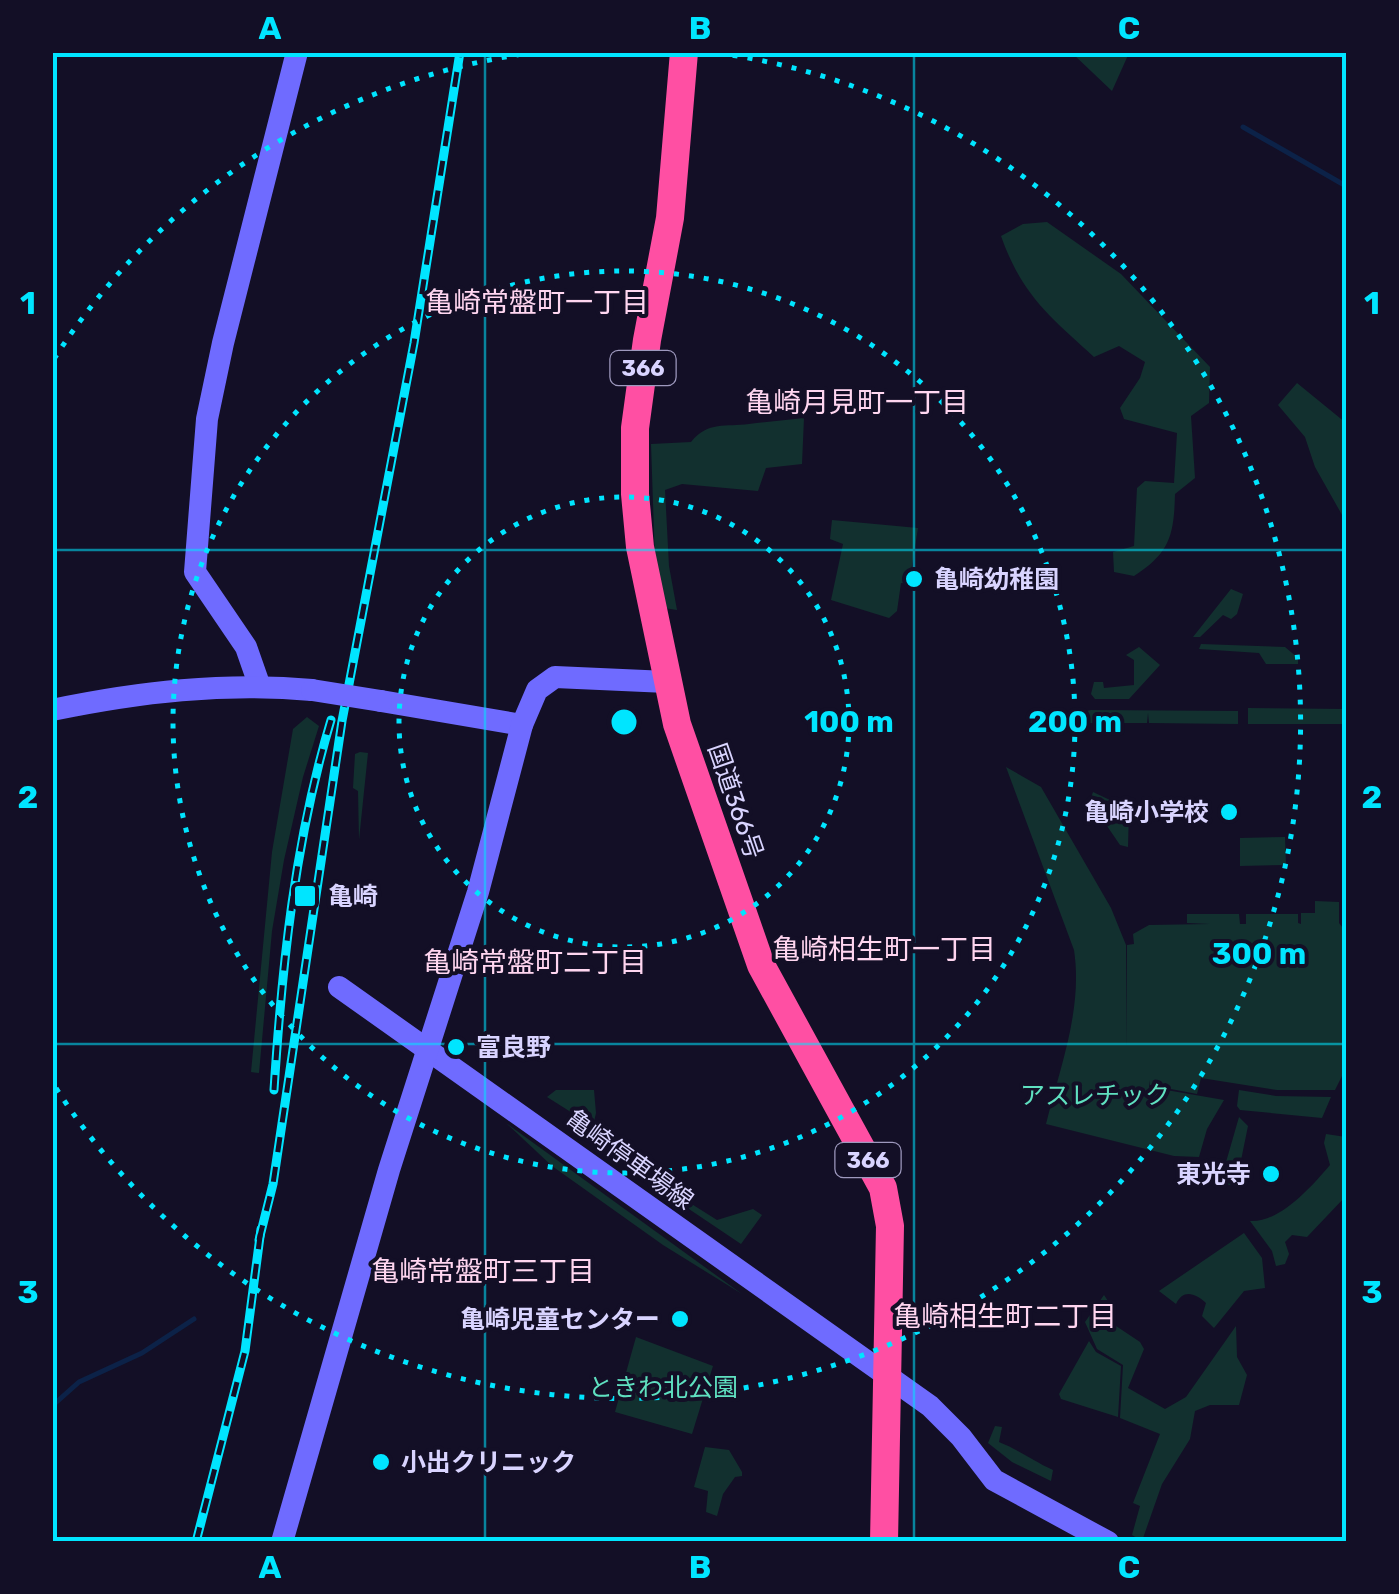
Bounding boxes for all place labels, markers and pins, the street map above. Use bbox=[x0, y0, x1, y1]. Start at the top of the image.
place label: 亀崎幼稚園 bbox=[934, 565, 1059, 594]
marker: 亀崎幼稚園 bbox=[903, 568, 925, 590]
centre of rings bbox=[606, 704, 642, 740]
place label: 亀崎小学校 bbox=[1084, 798, 1209, 827]
marker: 亀崎小学校 bbox=[1218, 801, 1240, 823]
place label: 亀崎 bbox=[328, 882, 378, 911]
marker: 亀崎 bbox=[292, 883, 318, 909]
place label: 富良野 bbox=[476, 1033, 551, 1062]
marker: 富良野 bbox=[445, 1036, 467, 1058]
place label: 東光寺 bbox=[1176, 1160, 1251, 1189]
marker: 東光寺 bbox=[1260, 1163, 1282, 1185]
place label: 亀崎児童センター bbox=[460, 1305, 660, 1334]
marker: 亀崎児童センター bbox=[669, 1308, 691, 1330]
place label: 小出クリニック bbox=[401, 1448, 576, 1477]
marker: 小出クリニック bbox=[370, 1451, 392, 1473]

